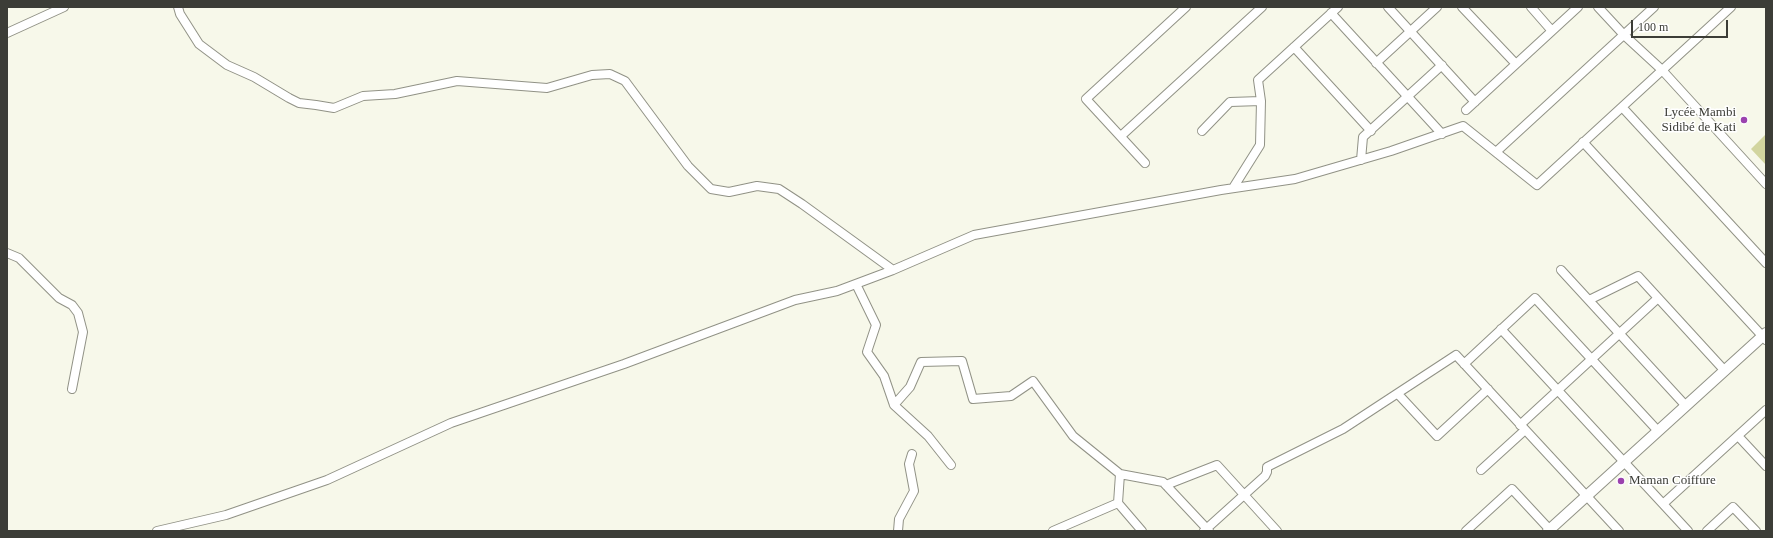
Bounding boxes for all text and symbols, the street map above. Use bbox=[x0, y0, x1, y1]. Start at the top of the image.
scale bar bbox=[1633, 12, 1730, 38]
text: 100 m bbox=[1638, 20, 1668, 34]
place label: Lycée Mambi Sidibé de Kati bbox=[1662, 105, 1736, 136]
marker: Lycée Mambi Sidibé de Kati bbox=[1739, 115, 1749, 125]
place label: Maman Coiffure bbox=[1629, 473, 1716, 489]
marker: Maman Coiffure bbox=[1616, 476, 1626, 486]

